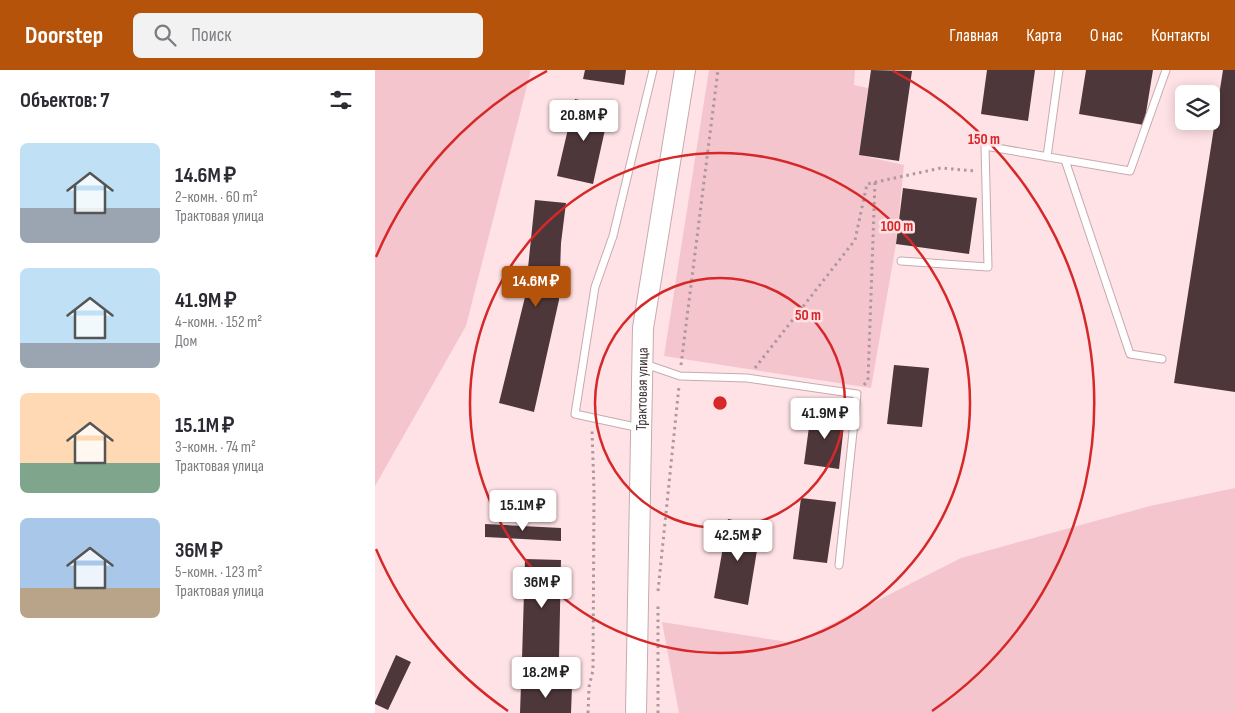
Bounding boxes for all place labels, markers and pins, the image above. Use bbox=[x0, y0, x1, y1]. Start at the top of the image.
pin: 20.8M ₽ bbox=[538, 100, 630, 142]
pin: 14.6M ₽ bbox=[490, 266, 582, 308]
centre of rings bbox=[711, 394, 729, 412]
pin: 41.9M ₽ bbox=[779, 398, 871, 440]
pin: 15.1M ₽ bbox=[477, 490, 569, 532]
pin: 42.5M ₽ bbox=[692, 520, 784, 562]
pin: 36M ₽ bbox=[507, 566, 577, 609]
pin: 18.2M ₽ bbox=[500, 656, 592, 699]

